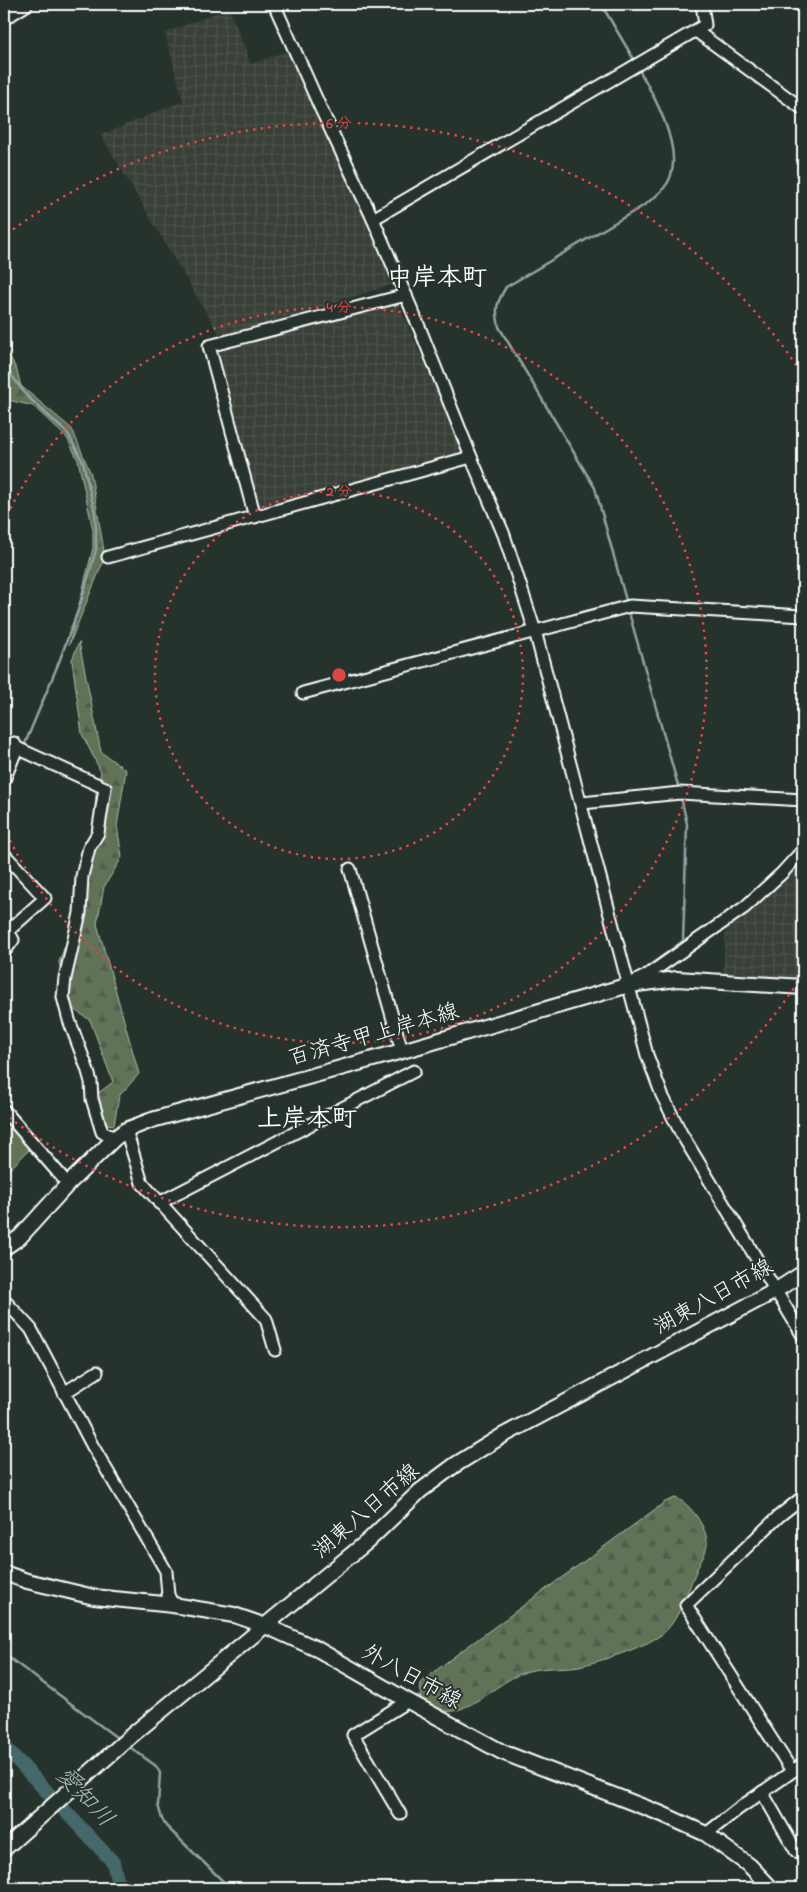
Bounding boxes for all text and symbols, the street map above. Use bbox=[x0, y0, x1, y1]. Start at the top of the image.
text: 6 分 bbox=[325, 113, 352, 135]
district label: 中岸本町 bbox=[387, 261, 487, 297]
text: 4 分 bbox=[326, 297, 351, 319]
text: 2 分 bbox=[325, 481, 352, 503]
centre of rings bbox=[330, 666, 348, 684]
street label: 百済寺甲上岸本線 bbox=[285, 996, 463, 1076]
district label: 上岸本町 bbox=[257, 1102, 357, 1138]
street label: 湖東八日市線 bbox=[649, 1252, 779, 1344]
street label: 湖東八日市線 bbox=[307, 1457, 427, 1567]
street label: 外八日市線 bbox=[355, 1637, 467, 1719]
water label: 愛知川 bbox=[47, 1760, 121, 1836]

